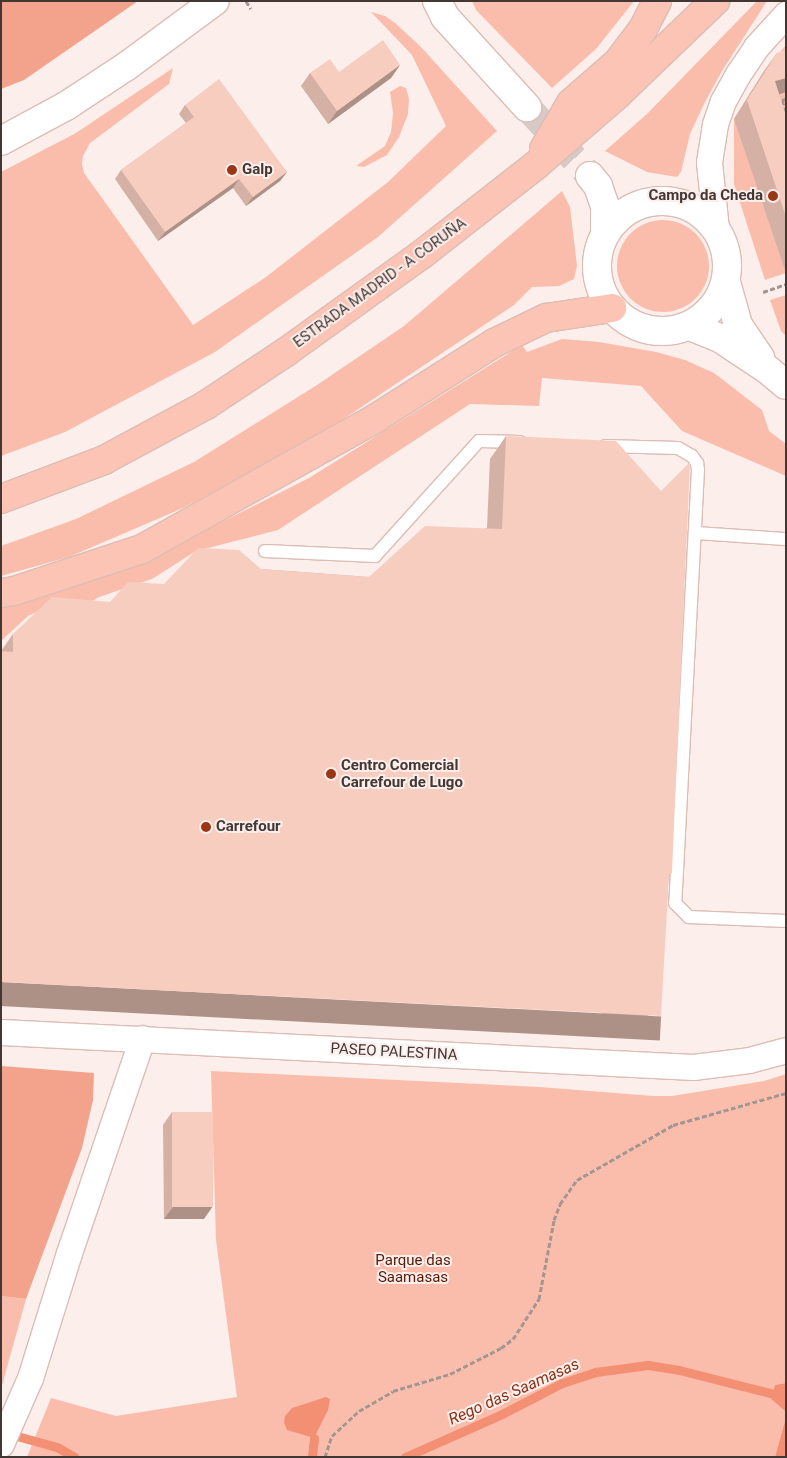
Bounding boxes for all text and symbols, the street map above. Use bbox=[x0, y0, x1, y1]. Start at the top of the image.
place label: Galp bbox=[242, 161, 273, 179]
marker: Galp bbox=[226, 164, 238, 176]
place label: Campo da Cheda bbox=[649, 187, 763, 205]
marker: Campo da Cheda bbox=[767, 190, 779, 202]
street label: ESTRADA MADRID - A CORUÑA bbox=[290, 214, 470, 352]
place label: Centro Comercial Carrefour de Lugo bbox=[341, 756, 463, 791]
marker: Centro Comercial Carrefour de Lugo bbox=[325, 768, 337, 780]
place label: Carrefour bbox=[216, 818, 281, 836]
marker: Carrefour bbox=[200, 821, 212, 833]
street label: PASEO PALESTINA bbox=[330, 1040, 458, 1064]
park label: Parque das Saamasas bbox=[375, 1251, 451, 1286]
water label: Rego das Saamasas bbox=[446, 1355, 582, 1429]

